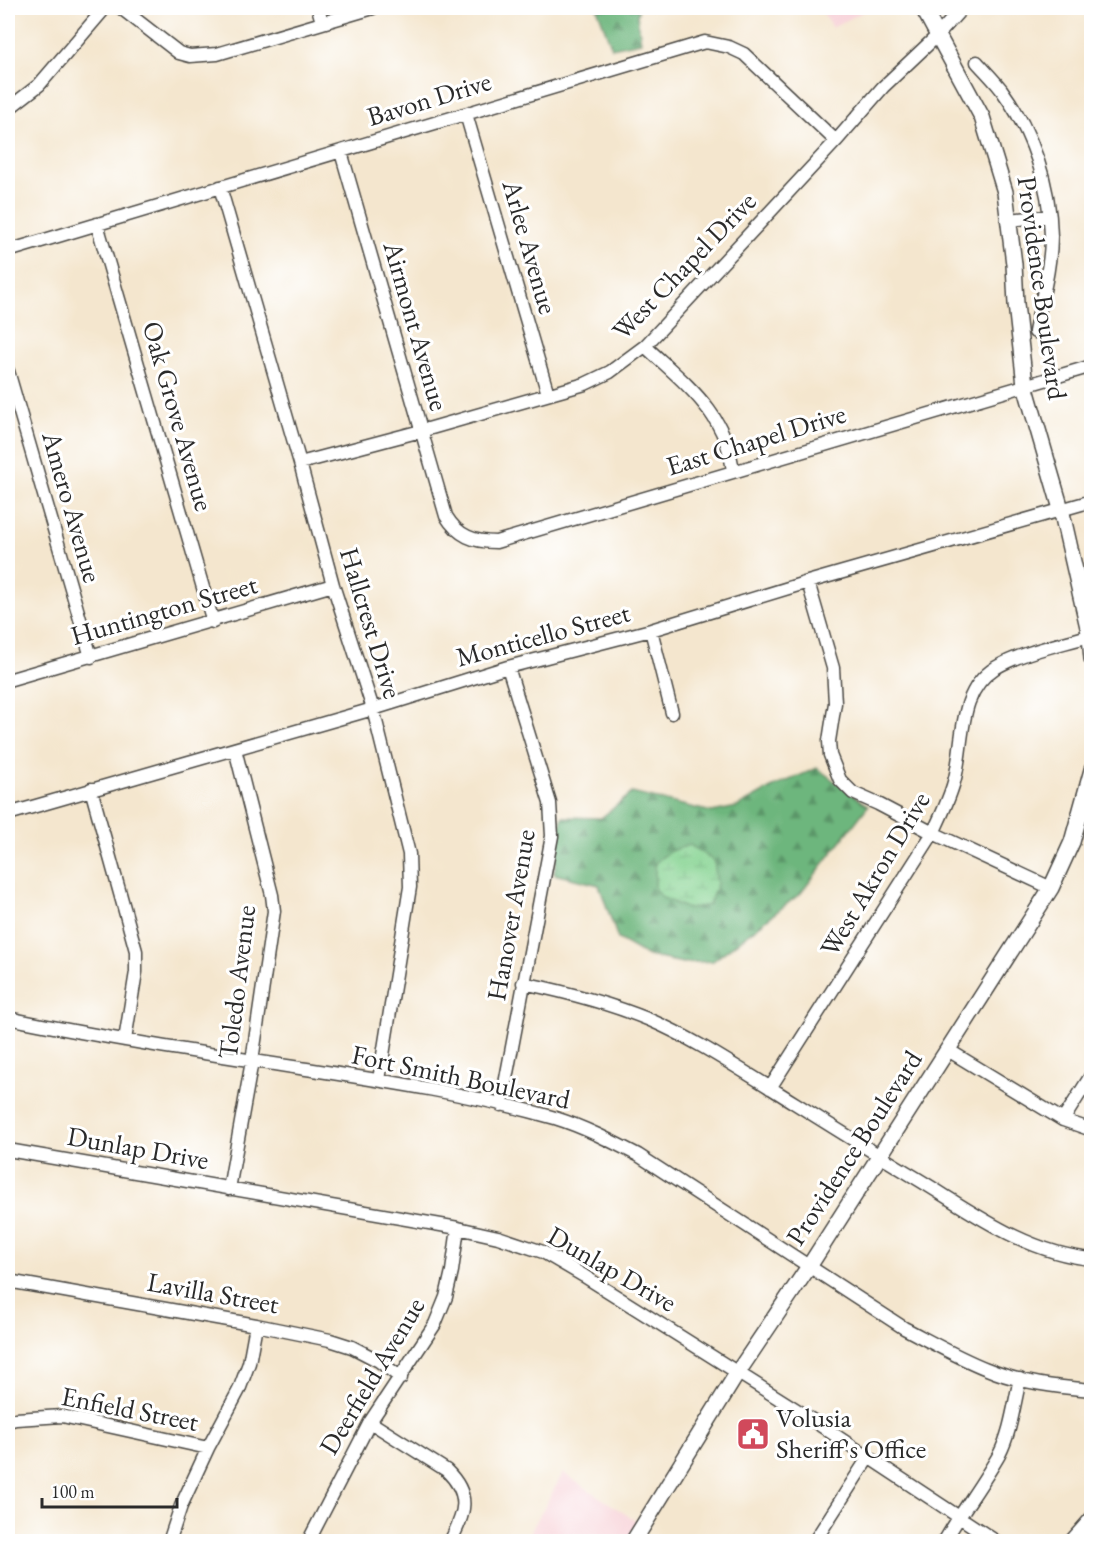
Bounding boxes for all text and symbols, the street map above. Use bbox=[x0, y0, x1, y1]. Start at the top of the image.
street label: Bavon Drive bbox=[363, 63, 495, 134]
street label: Providence Boulevard bbox=[1009, 174, 1076, 402]
street label: Arlee Avenue bbox=[494, 175, 566, 318]
street label: West Chapel Drive bbox=[604, 184, 763, 347]
street label: Airmont Avenue bbox=[375, 236, 457, 414]
street label: Oak Grove Avenue bbox=[135, 317, 222, 515]
street label: East Chapel Drive bbox=[662, 396, 850, 483]
street label: Amero Avenue bbox=[34, 426, 111, 586]
street label: Hallcrest Drive bbox=[332, 543, 411, 703]
street label: Huntington Street bbox=[67, 566, 262, 653]
street label: Monticello Street bbox=[452, 594, 634, 675]
street label: West Akron Drive bbox=[812, 785, 938, 963]
street label: Hanover Avenue bbox=[478, 826, 543, 1003]
street label: Toledo Avenue bbox=[210, 903, 263, 1061]
street label: Fort Smith Boulevard bbox=[349, 1036, 574, 1117]
street label: Providence Boulevard bbox=[778, 1043, 930, 1252]
street label: Dunlap Drive bbox=[65, 1118, 212, 1177]
street label: Dunlap Drive bbox=[541, 1218, 683, 1320]
street label: Lavilla Street bbox=[145, 1264, 282, 1321]
street label: Deerfield Avenue bbox=[311, 1291, 432, 1461]
street label: Enfield Street bbox=[59, 1378, 202, 1439]
place label: Volusia Sheriff's Office bbox=[776, 1400, 926, 1466]
public building icon: Volusia Sheriff's Office bbox=[735, 1416, 771, 1452]
scale bar bbox=[42, 1471, 177, 1509]
text: 100 m bbox=[51, 1480, 95, 1503]

